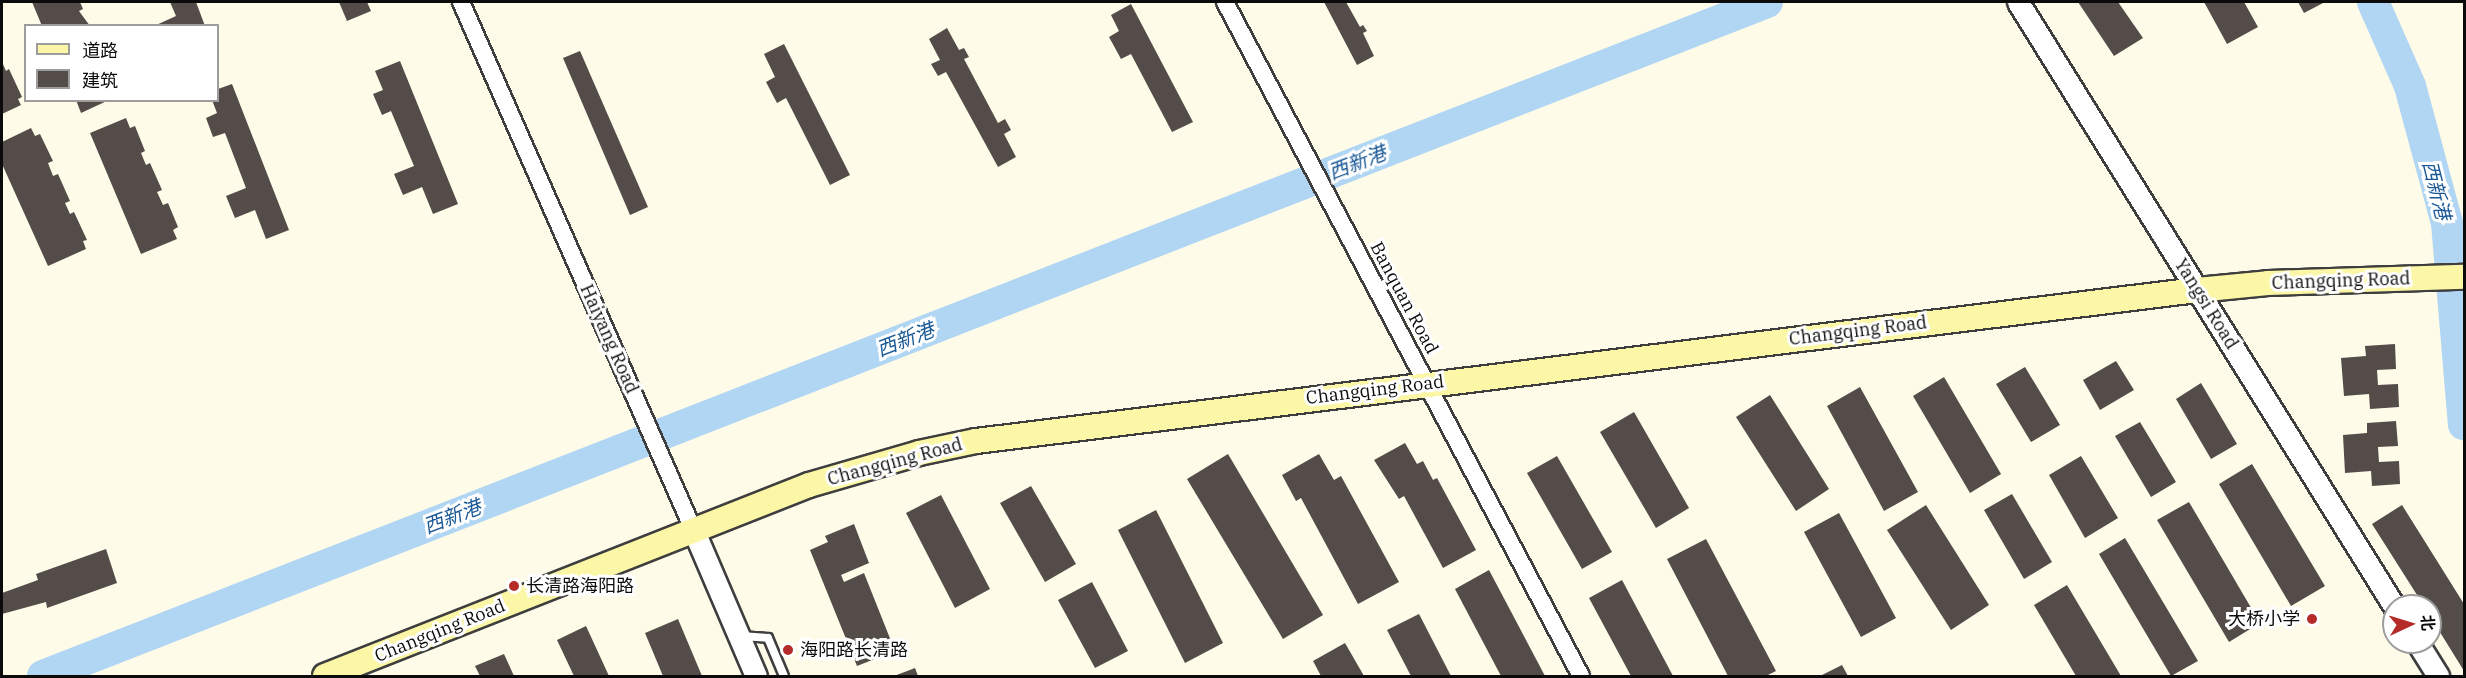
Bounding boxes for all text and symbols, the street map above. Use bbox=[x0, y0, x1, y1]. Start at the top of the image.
legend bbox=[24, 24, 219, 102]
text: 道路 bbox=[82, 39, 118, 62]
text: 建筑 bbox=[82, 69, 118, 92]
water label: 西新港 bbox=[1325, 140, 1389, 184]
water label: 西新港 bbox=[2418, 158, 2456, 222]
street label: Banquan Road bbox=[1365, 238, 1443, 358]
street label: Yangsi Road bbox=[2170, 255, 2242, 353]
street label: Changqing Road bbox=[2271, 268, 2411, 294]
street label: Haiyang Road bbox=[575, 281, 643, 397]
street label: Changqing Road bbox=[1788, 312, 1928, 350]
water label: 西新港 bbox=[873, 317, 937, 361]
street label: Changqing Road bbox=[1305, 371, 1445, 409]
street label: Changqing Road bbox=[825, 434, 965, 490]
water label: 西新港 bbox=[420, 494, 484, 538]
place label: 长清路海阳路 bbox=[526, 575, 634, 597]
marker: 长清路海阳路 bbox=[507, 579, 521, 593]
north arrow bbox=[2382, 594, 2442, 654]
street label: Changqing Road bbox=[372, 595, 508, 667]
place label: 大桥小学 bbox=[2228, 608, 2300, 630]
marker: 大桥小学 bbox=[2305, 612, 2319, 626]
text: 北 bbox=[2417, 614, 2438, 632]
place label: 海阳路长清路 bbox=[800, 639, 908, 661]
marker: 海阳路长清路 bbox=[781, 643, 795, 657]

